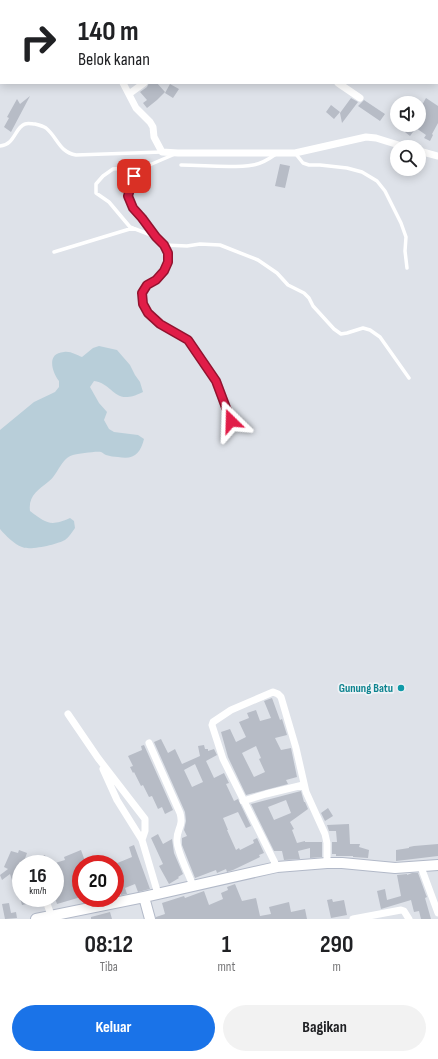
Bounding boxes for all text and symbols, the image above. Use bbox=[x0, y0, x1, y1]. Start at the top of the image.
text: 140 m bbox=[78, 15, 139, 48]
icon: right bbox=[12, 16, 64, 68]
text: Belok kanan bbox=[78, 49, 150, 70]
map controls bbox=[390, 96, 426, 176]
button: sound bbox=[390, 96, 426, 132]
button: search bbox=[390, 140, 426, 176]
pin bbox=[117, 159, 151, 193]
icon: arrive bbox=[123, 165, 145, 187]
position arrow bbox=[210, 400, 252, 442]
place label: Gunung Batu bbox=[339, 681, 393, 696]
marker: Gunung Batu bbox=[396, 683, 406, 693]
speed limit sign: 20 bbox=[72, 855, 124, 907]
text: 16 bbox=[29, 864, 47, 888]
text: km/h bbox=[29, 885, 47, 897]
text: 08:12 bbox=[85, 930, 133, 959]
text: 1 bbox=[222, 930, 231, 959]
text: 290 bbox=[320, 930, 353, 959]
text: Tiba bbox=[100, 959, 118, 975]
text: mnt bbox=[218, 959, 235, 975]
text: m bbox=[333, 959, 341, 975]
button: Keluar bbox=[12, 1005, 215, 1051]
button: Bagikan bbox=[223, 1005, 426, 1051]

